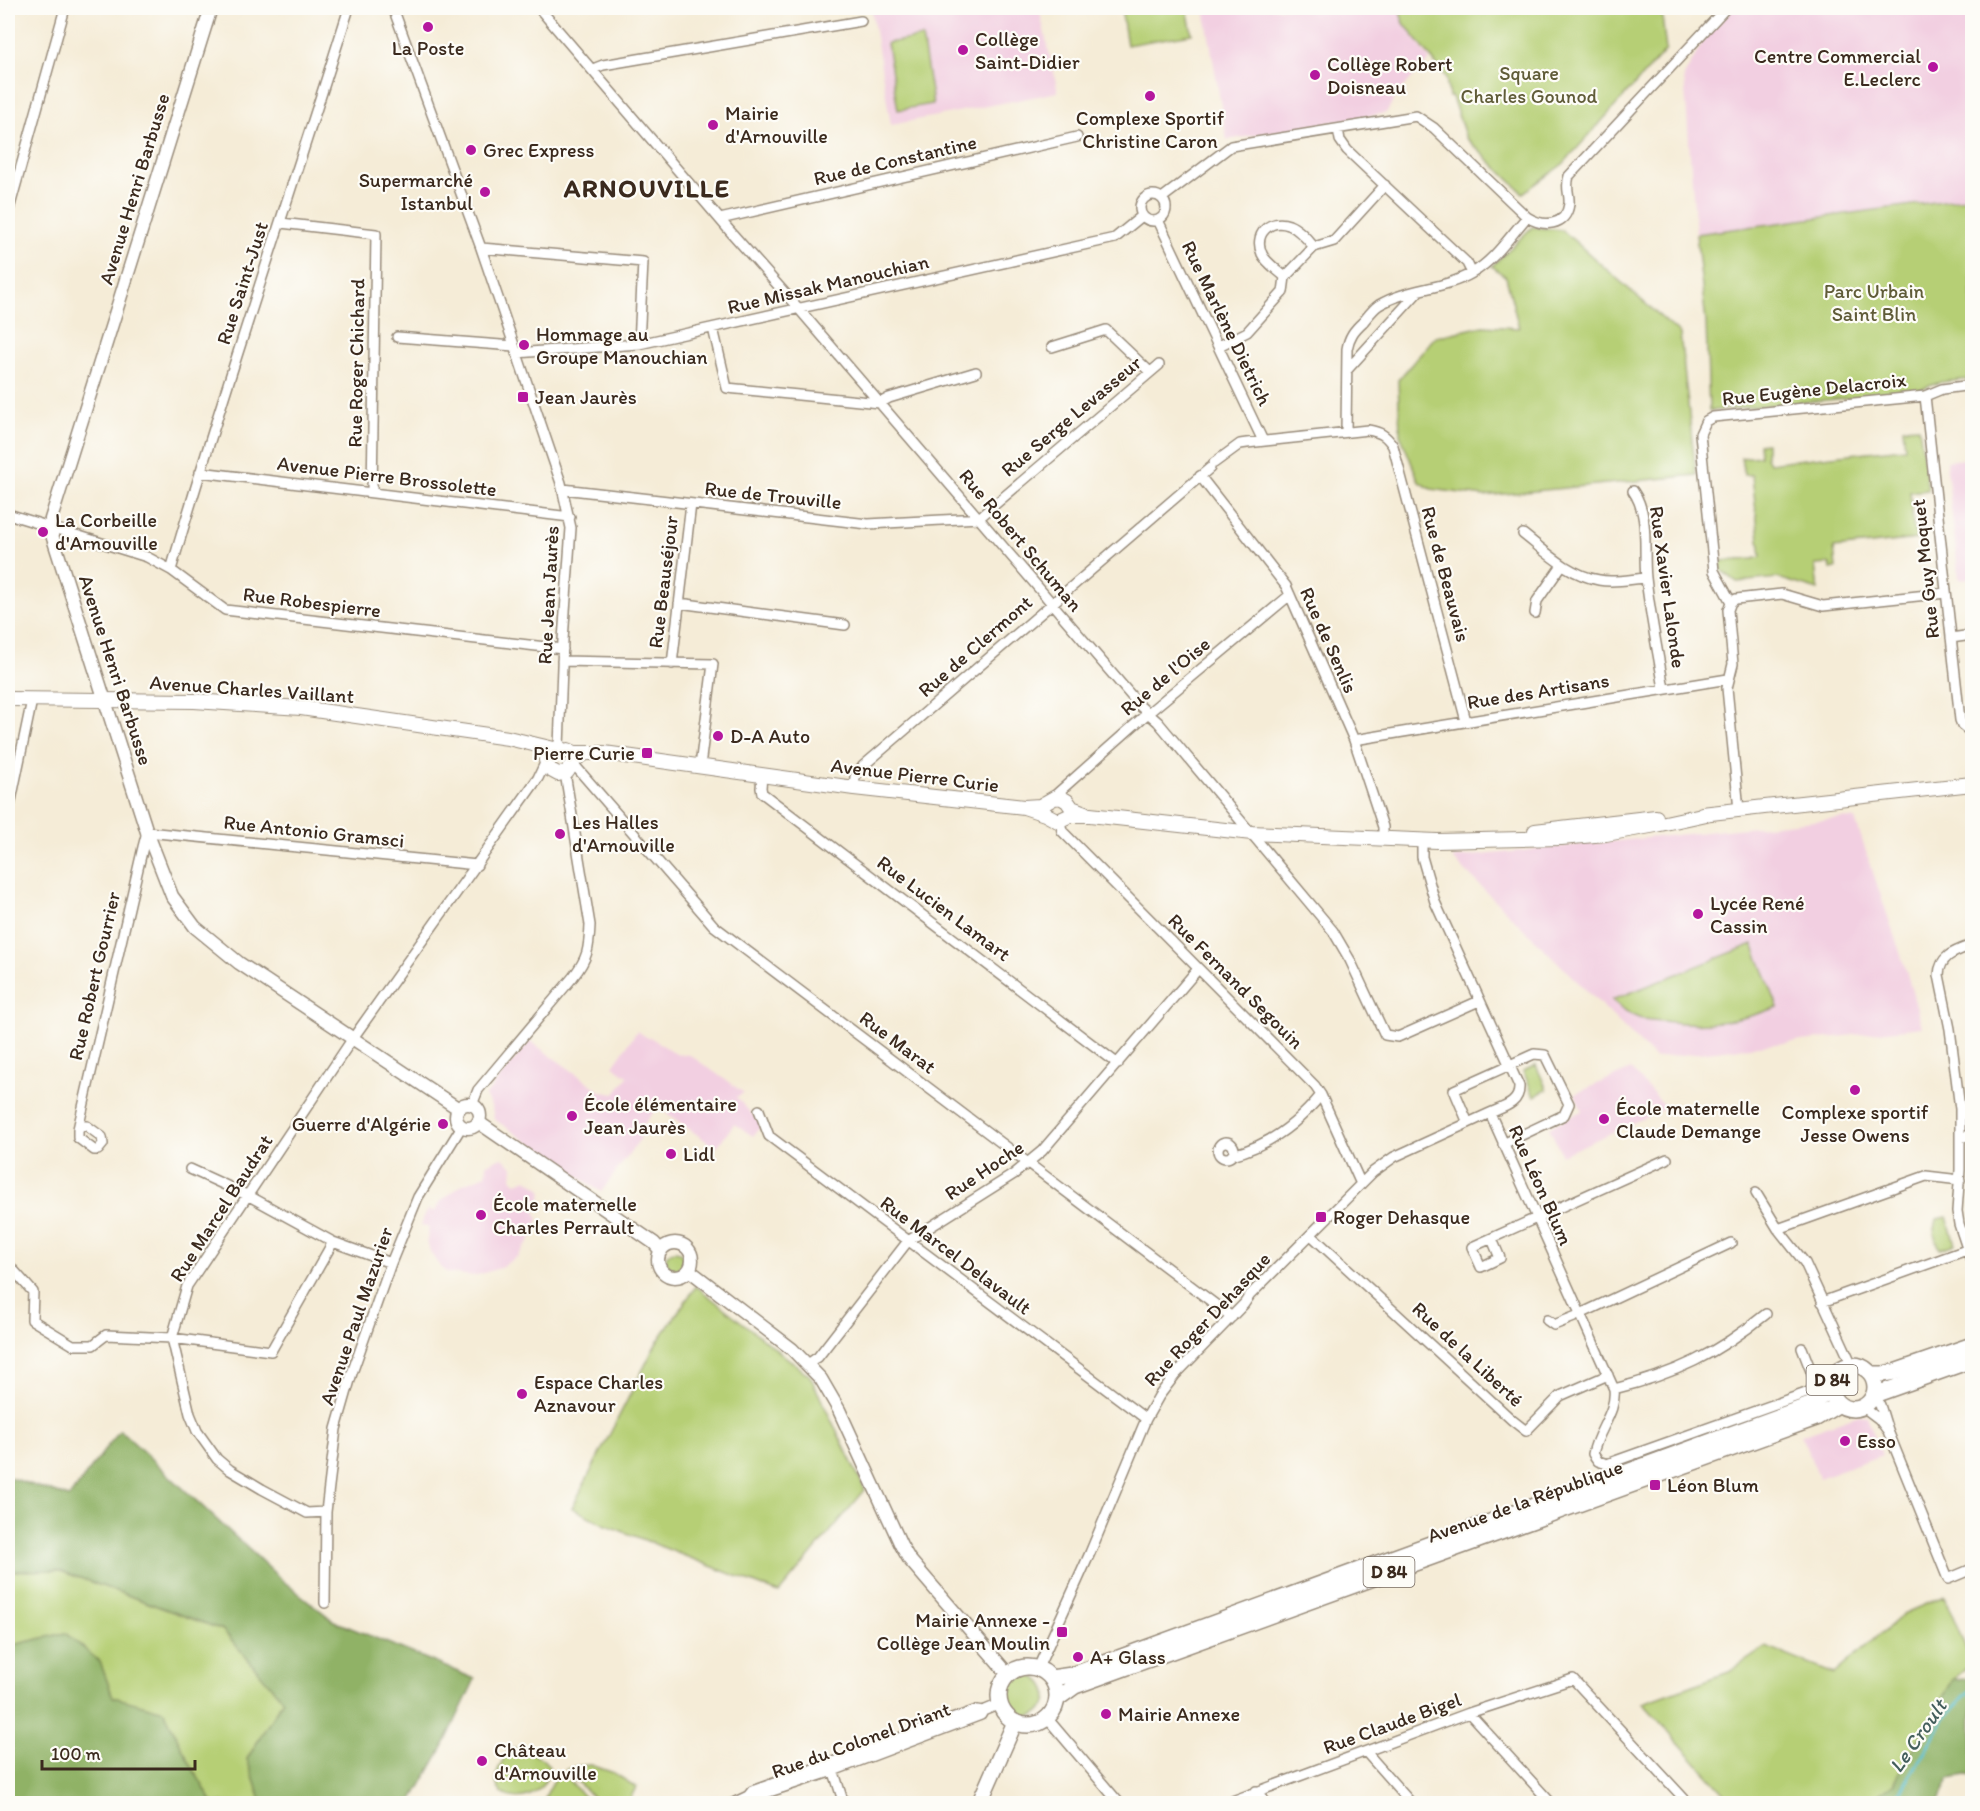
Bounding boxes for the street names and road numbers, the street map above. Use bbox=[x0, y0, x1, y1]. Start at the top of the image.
street label: Avenue Henri Barbusse bbox=[93, 90, 175, 288]
street label: Rue de Constantine bbox=[811, 130, 979, 190]
street label: Rue Saint-Just bbox=[211, 218, 273, 348]
street label: Rue Marlène Dietrich bbox=[1177, 237, 1277, 410]
street label: Rue Missak Manouchian bbox=[725, 249, 931, 319]
street label: Rue Roger Chichard bbox=[343, 278, 369, 448]
street label: Rue Serge Levasseur bbox=[996, 350, 1146, 482]
street label: Rue Eugène Delacroix bbox=[1721, 367, 1907, 411]
street label: Avenue Pierre Brossolette bbox=[276, 451, 498, 501]
street label: Rue Robert Schuman bbox=[954, 464, 1088, 616]
street label: Rue de Trouville bbox=[703, 476, 843, 514]
street label: Rue Guy Moquet bbox=[1906, 498, 1944, 640]
street label: Rue de Beauvais bbox=[1416, 504, 1476, 644]
street label: Rue Xavier Lalonde bbox=[1645, 504, 1691, 670]
street label: Rue Beauséjour bbox=[643, 514, 683, 650]
street label: Rue Jean Jaurès bbox=[532, 525, 564, 665]
street label: Avenue Henri Barbusse bbox=[74, 572, 158, 768]
street label: Rue Robespierre bbox=[242, 582, 382, 622]
street label: Rue de Senlis bbox=[1295, 583, 1363, 697]
street label: Rue de Clermont bbox=[913, 590, 1037, 702]
street label: Rue de l'Oise bbox=[1115, 632, 1215, 720]
street label: Rue des Artisans bbox=[1465, 668, 1611, 714]
street label: Avenue Charles Vaillant bbox=[149, 670, 355, 708]
street label: Avenue Pierre Curie bbox=[830, 753, 1000, 797]
street label: Rue Antonio Gramsci bbox=[222, 810, 406, 852]
street label: Rue Lucien Lamart bbox=[873, 850, 1016, 966]
street label: Rue Robert Gourrier bbox=[63, 889, 125, 1063]
street label: Rue Fernand Segouin bbox=[1163, 908, 1309, 1054]
street label: Rue Marat bbox=[855, 1005, 941, 1079]
street label: Rue Léon Blum bbox=[1504, 1121, 1578, 1249]
street label: Rue Marcel Baudrat bbox=[164, 1130, 278, 1286]
street label: Rue Hoche bbox=[940, 1135, 1028, 1205]
street label: Rue Marcel Delavault bbox=[876, 1190, 1036, 1320]
street label: Avenue Paul Mazurier bbox=[314, 1224, 398, 1408]
street label: Rue Roger Dehasque bbox=[1139, 1247, 1275, 1391]
street label: Rue de la Liberté bbox=[1407, 1296, 1529, 1412]
road number: D 84 bbox=[1806, 1365, 1858, 1395]
street label: Avenue de la République bbox=[1424, 1454, 1626, 1548]
road number: D 84 bbox=[1364, 1557, 1414, 1587]
street label: Rue Claude Bigel bbox=[1320, 1687, 1465, 1759]
street label: Rue du Colonel Driant bbox=[768, 1696, 954, 1784]

